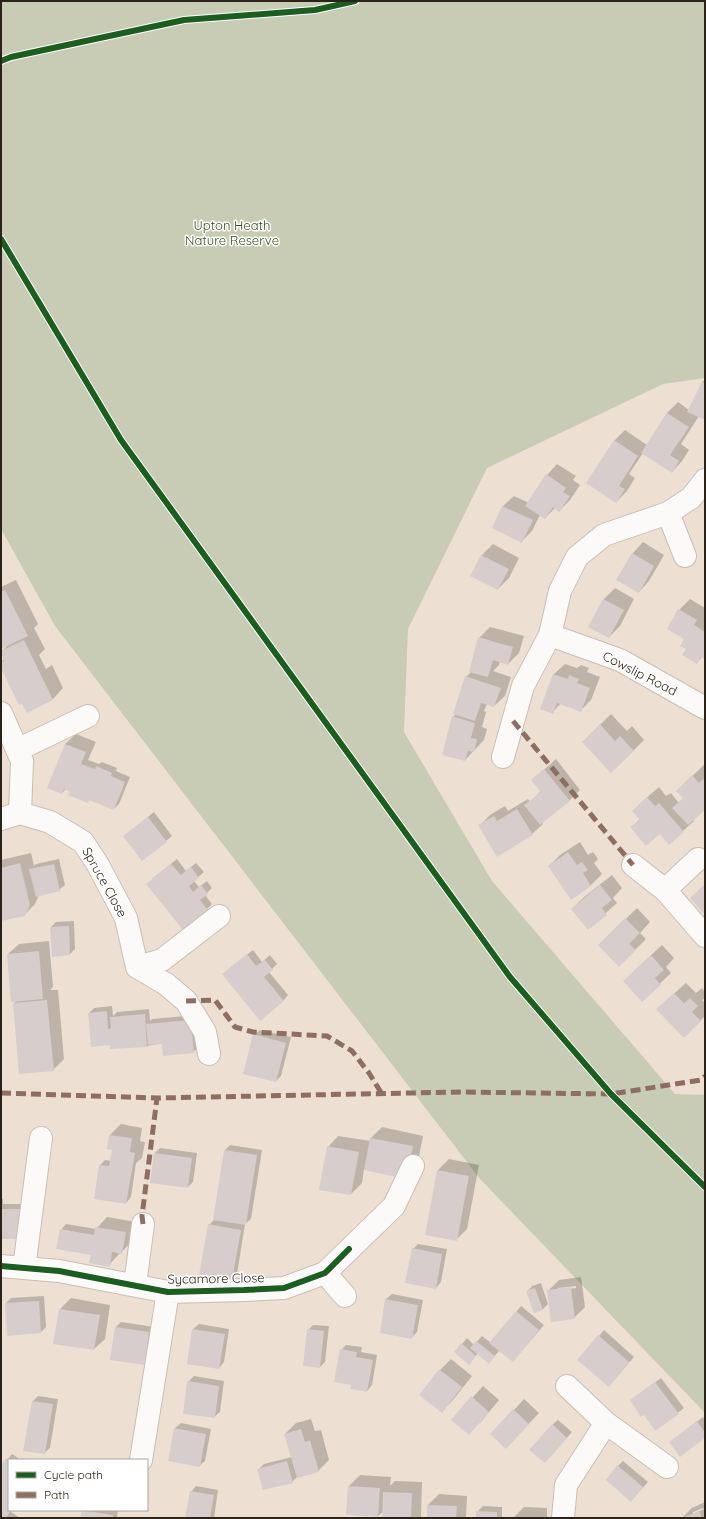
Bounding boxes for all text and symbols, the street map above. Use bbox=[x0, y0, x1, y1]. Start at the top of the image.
park label: Upton Heath Nature Reserve bbox=[185, 217, 279, 248]
street label: Cowslip Road bbox=[600, 647, 680, 699]
street label: Spruce Close bbox=[79, 844, 131, 920]
street label: Sycamore Close bbox=[167, 1269, 265, 1287]
legend bbox=[8, 1459, 148, 1511]
text: Cycle path bbox=[44, 1467, 103, 1482]
text: Path bbox=[44, 1487, 69, 1502]

